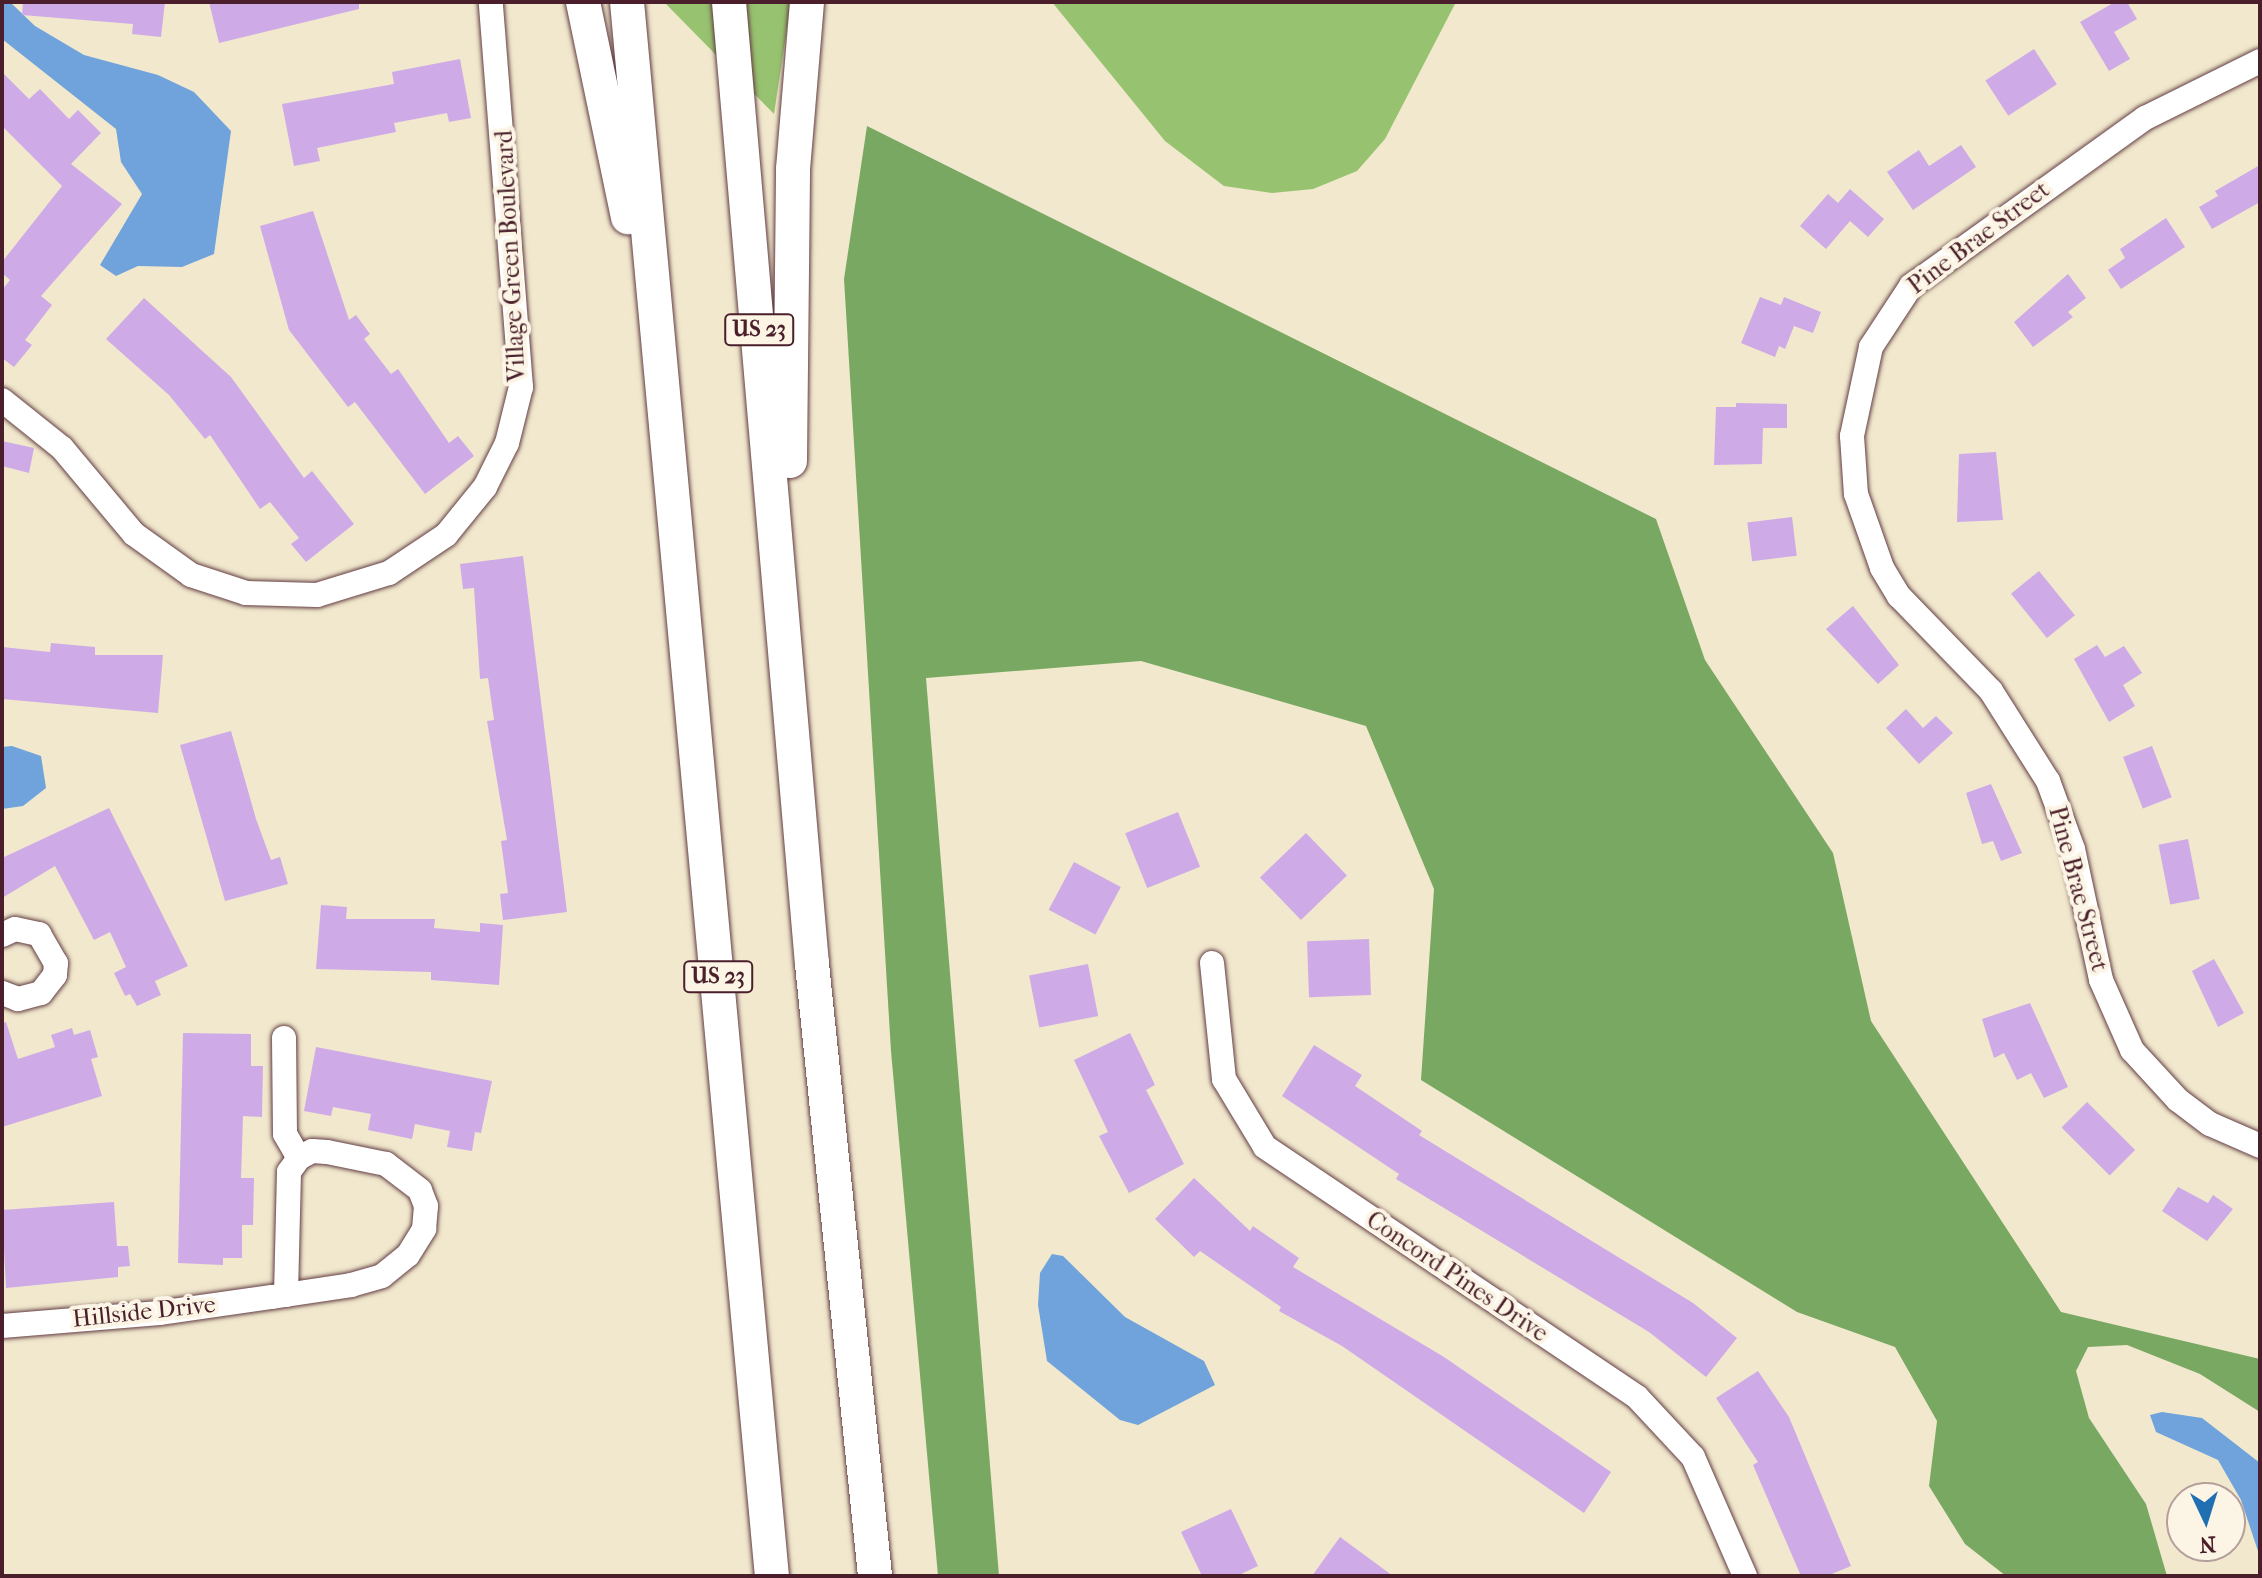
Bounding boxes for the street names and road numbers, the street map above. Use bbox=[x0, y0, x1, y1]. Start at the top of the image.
street label: Village Green Boulevard bbox=[490, 129, 532, 383]
street label: Pine Brae Street bbox=[1903, 175, 2055, 301]
road number: US 23 bbox=[723, 312, 795, 348]
street label: Pine Brae Street bbox=[2042, 803, 2114, 975]
road number: US 23 bbox=[682, 959, 754, 995]
street label: Concord Pines Drive bbox=[1361, 1206, 1553, 1348]
street label: Hillside Drive bbox=[71, 1290, 217, 1334]

